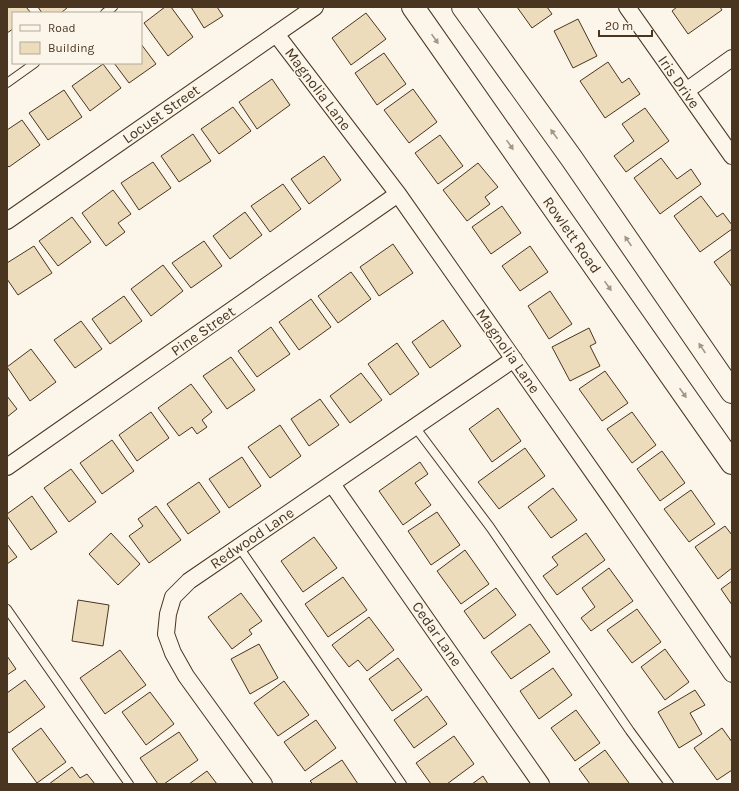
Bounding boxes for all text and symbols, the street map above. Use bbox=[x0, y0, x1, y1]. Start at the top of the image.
legend bbox=[12, 12, 142, 64]
scale bar bbox=[599, 12, 652, 38]
text: 20 m bbox=[605, 19, 633, 33]
text: Road bbox=[48, 21, 76, 35]
one-way arrow bbox=[431, 34, 439, 44]
text: Building bbox=[48, 41, 95, 55]
street label: Magnolia Lane bbox=[281, 44, 355, 134]
street label: Iris Drive bbox=[654, 52, 704, 112]
street label: Locust Street bbox=[119, 81, 203, 147]
one-way arrow bbox=[550, 129, 558, 139]
one-way arrow bbox=[506, 140, 514, 151]
street label: Rowlett Road bbox=[539, 193, 605, 277]
one-way arrow bbox=[624, 236, 632, 246]
one-way arrow bbox=[604, 281, 612, 292]
street label: Pine Street bbox=[167, 302, 239, 360]
street label: Magnolia Lane bbox=[472, 305, 544, 397]
one-way arrow bbox=[698, 343, 706, 353]
one-way arrow bbox=[679, 388, 687, 398]
street label: Redwood Lane bbox=[207, 503, 297, 573]
street label: Cedar Lane bbox=[408, 598, 466, 670]

